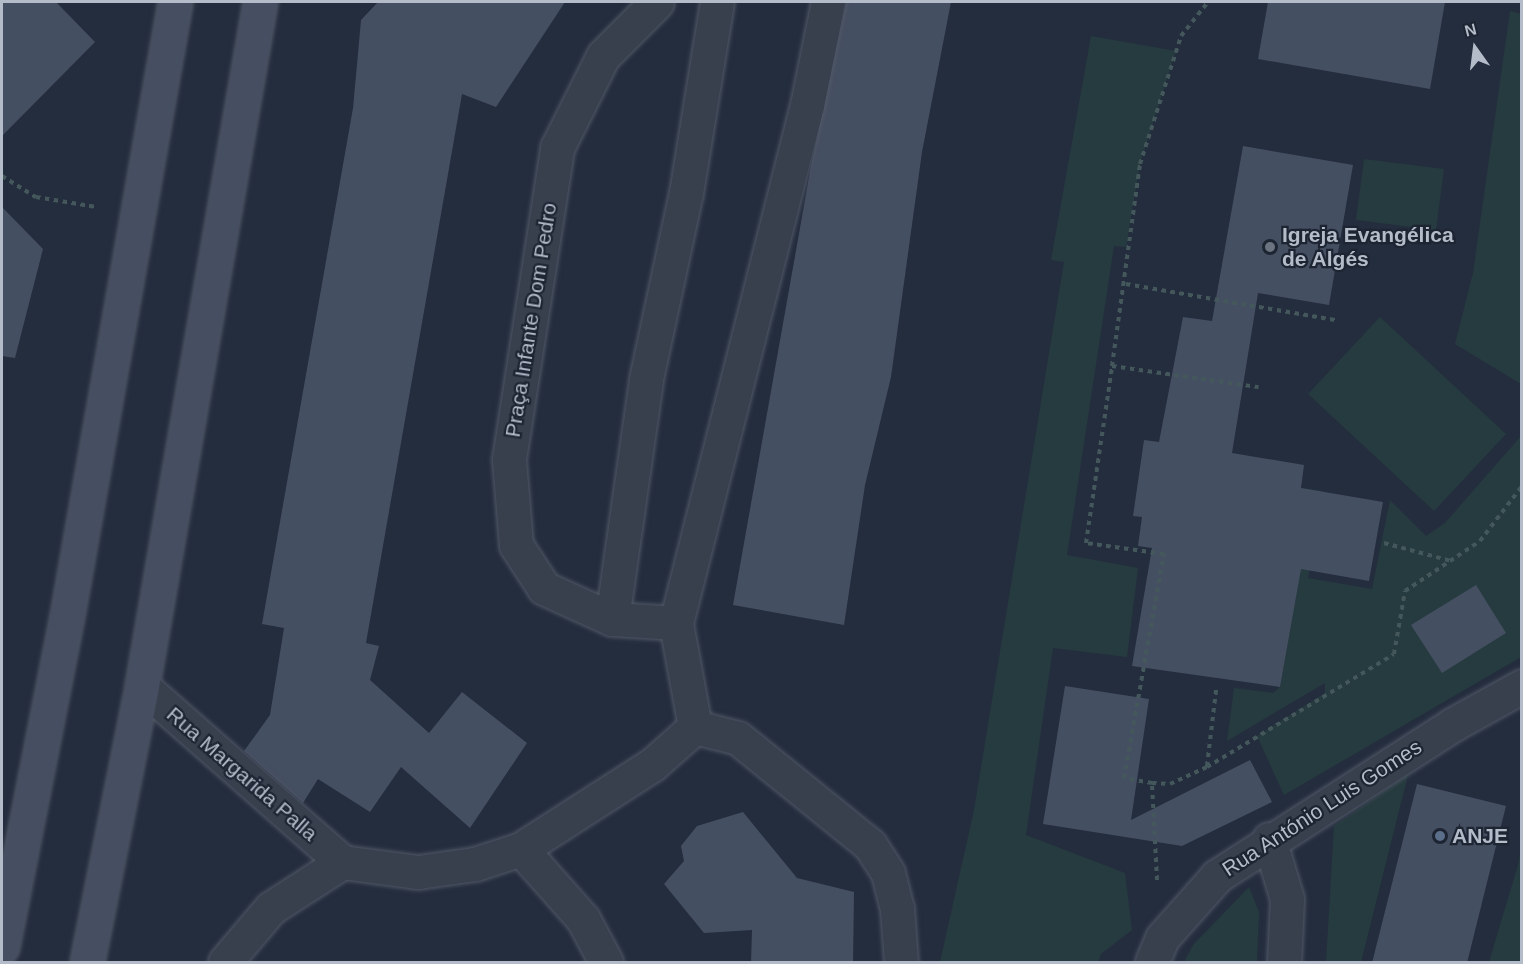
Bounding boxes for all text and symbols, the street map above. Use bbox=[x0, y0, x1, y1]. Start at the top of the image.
north arrow bbox=[1445, 18, 1505, 78]
text: N bbox=[1463, 20, 1478, 40]
street label: Praça Infante Dom Pedro bbox=[500, 201, 562, 439]
place label: Igreja Evangélica de Algés bbox=[1282, 222, 1454, 272]
marker: Igreja Evangélica de Algés bbox=[1263, 240, 1277, 254]
street label: Rua Margarida Palla bbox=[161, 702, 323, 846]
street label: Rua António Luis Gomes bbox=[1217, 734, 1427, 882]
place label: ANJE bbox=[1452, 823, 1508, 849]
marker: ANJE bbox=[1433, 829, 1447, 843]

